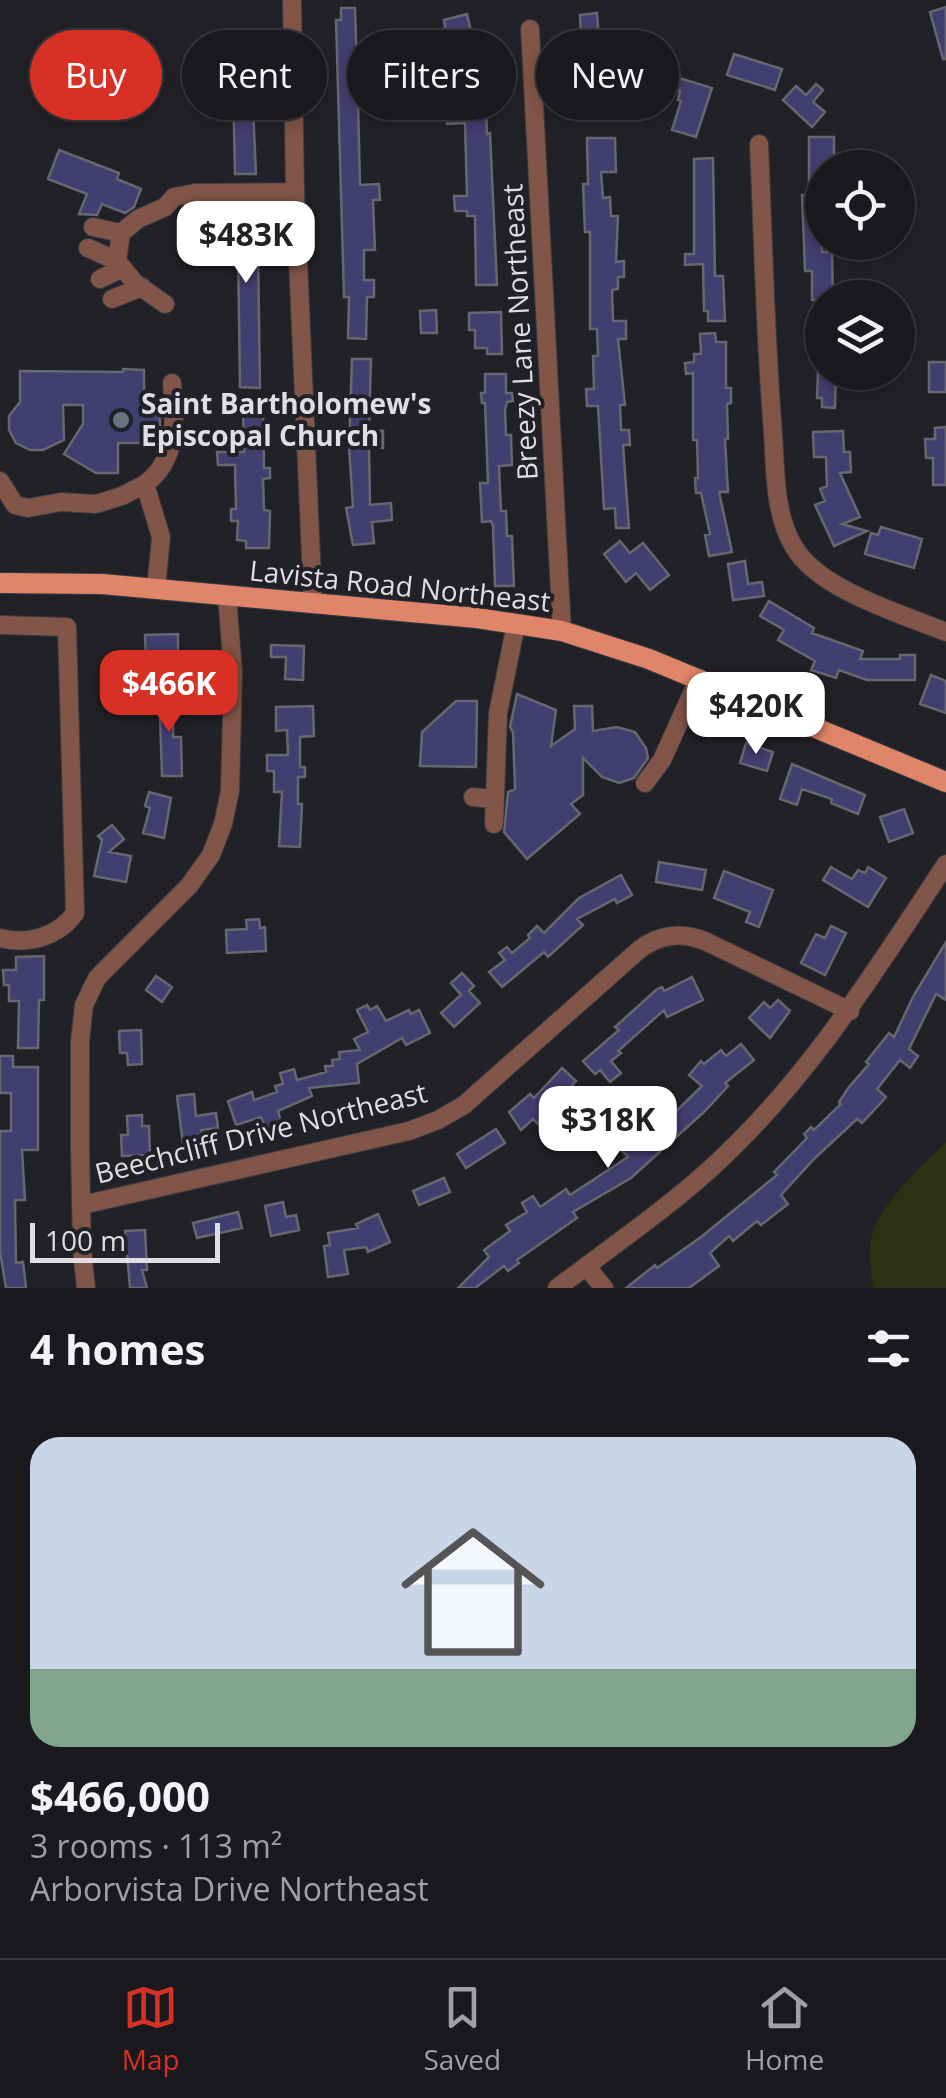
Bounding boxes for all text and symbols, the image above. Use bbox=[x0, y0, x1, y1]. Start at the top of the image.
chip: Buy bbox=[30, 30, 162, 120]
chip: Rent bbox=[182, 30, 327, 120]
chip: Filters bbox=[347, 30, 516, 120]
chip: New bbox=[536, 30, 679, 120]
map controls bbox=[805, 150, 915, 390]
button: locate bbox=[805, 150, 915, 260]
street label: Breezy Lane Northeast bbox=[492, 183, 546, 481]
pin: $483K bbox=[176, 201, 316, 286]
text: $483K bbox=[199, 212, 293, 255]
button: layers bbox=[805, 280, 915, 390]
place label: Saint Bartholomew's Episcopal Church bbox=[141, 384, 431, 454]
marker: Saint Bartholomew's Episcopal Church bbox=[110, 409, 132, 431]
street label: Lavista Road Northeast bbox=[248, 550, 553, 620]
pin: $466K bbox=[99, 650, 239, 735]
text: $466K bbox=[122, 661, 216, 704]
pin: $420K bbox=[686, 672, 826, 757]
text: $420K bbox=[709, 683, 803, 726]
street label: Beechcliff Drive Northeast bbox=[91, 1072, 431, 1192]
pin: $318K bbox=[538, 1086, 678, 1171]
text: $318K bbox=[561, 1097, 655, 1140]
scale bar bbox=[30, 1218, 220, 1262]
text: 100 m bbox=[45, 1221, 126, 1259]
text: 4 homes bbox=[30, 1320, 205, 1377]
icon: filters bbox=[861, 1321, 916, 1376]
icon: home bbox=[383, 1502, 563, 1682]
text: $466,000 bbox=[30, 1767, 210, 1824]
text: 3 rooms · 113 m² bbox=[30, 1824, 282, 1867]
text: Arborvista Drive Northeast bbox=[30, 1867, 429, 1910]
tab: Map bbox=[122, 1980, 180, 2078]
tab: Saved bbox=[423, 1980, 501, 2078]
tab: Home bbox=[745, 1980, 824, 2078]

